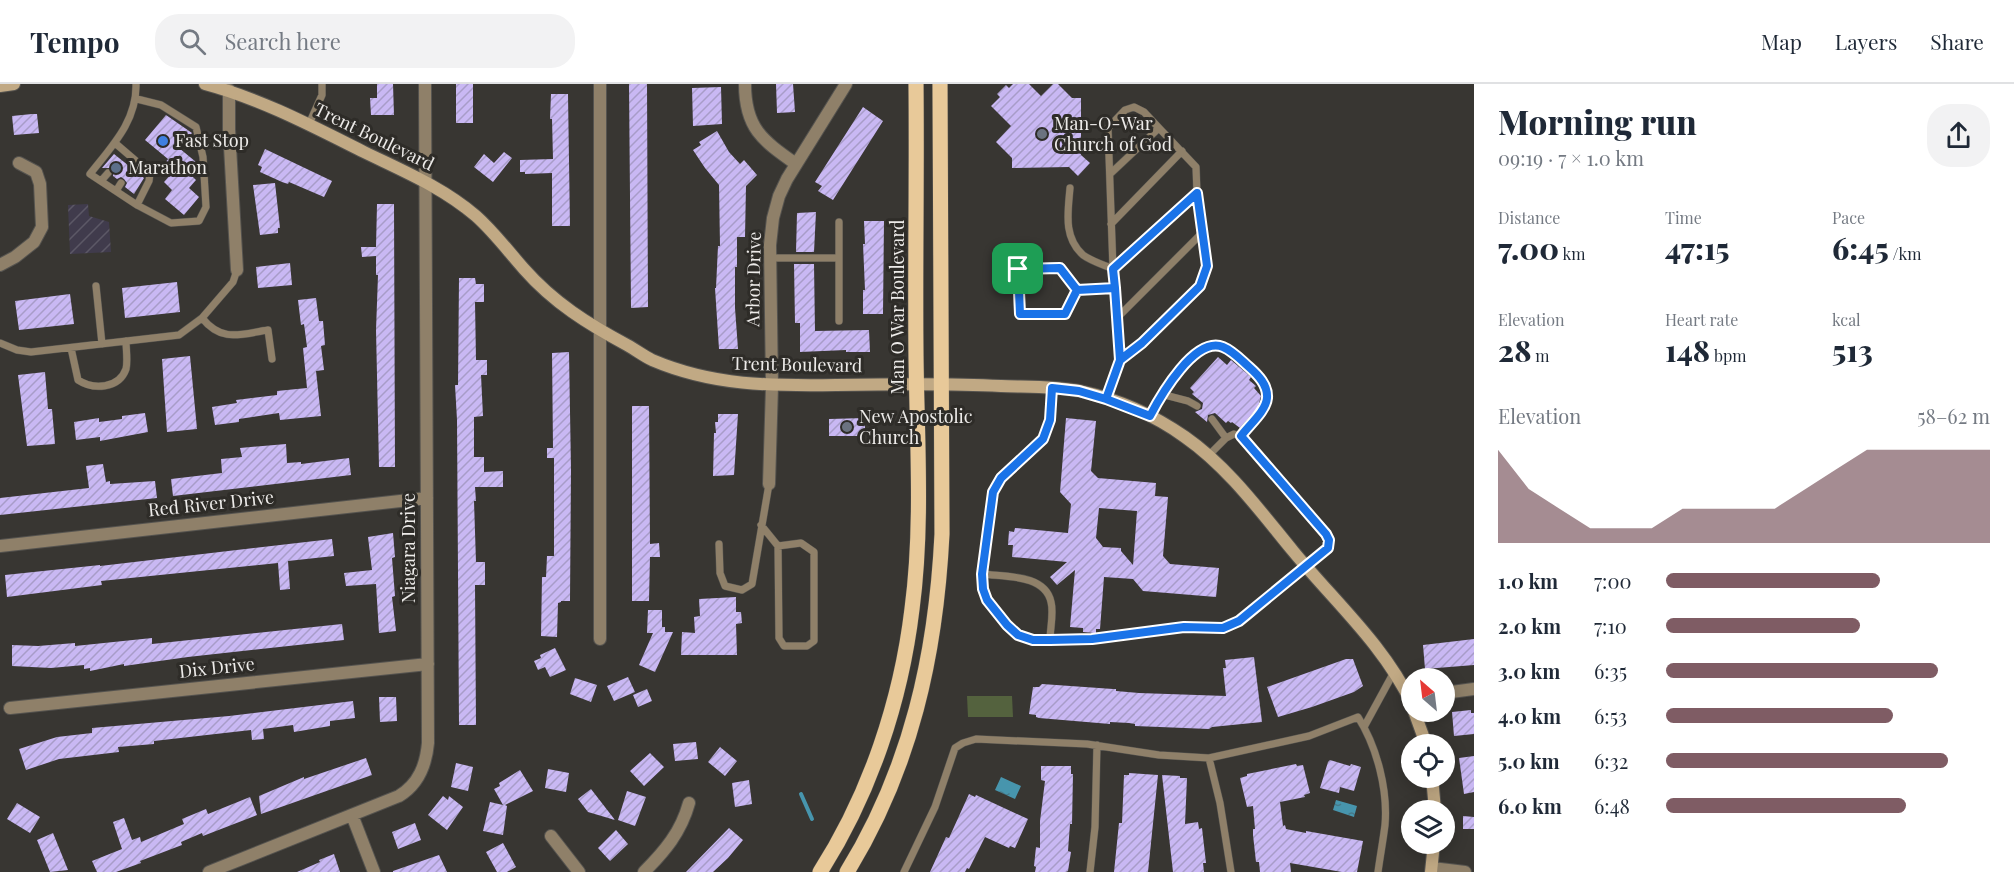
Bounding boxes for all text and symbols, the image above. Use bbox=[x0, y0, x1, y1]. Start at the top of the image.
search box bbox=[155, 14, 575, 68]
text: Tempo bbox=[30, 23, 119, 60]
icon: search bbox=[176, 25, 209, 58]
text: Search here bbox=[224, 26, 341, 56]
text: Map bbox=[1761, 27, 1802, 55]
text: Layers bbox=[1835, 27, 1897, 55]
text: Share bbox=[1930, 27, 1984, 55]
street label: Trent Boulevard bbox=[311, 97, 439, 176]
text: Morning run bbox=[1498, 99, 1697, 143]
button: share bbox=[1927, 104, 1990, 167]
place label: Man-O-War Church of God bbox=[1054, 111, 1173, 156]
marker: Man-O-War Church of God bbox=[1035, 127, 1049, 141]
place label: Fast Stop bbox=[175, 128, 249, 152]
marker: Fast Stop bbox=[156, 134, 170, 148]
text: 09:19 · 7 × 1.0 km bbox=[1498, 144, 1644, 171]
place label: Marathon bbox=[128, 155, 207, 179]
marker: Marathon bbox=[109, 161, 123, 175]
text: Distance bbox=[1498, 207, 1560, 228]
text: Time bbox=[1665, 207, 1702, 228]
text: Pace bbox=[1832, 207, 1865, 228]
street label: Man O War Boulevard bbox=[885, 219, 909, 394]
text: 7.00 bbox=[1498, 228, 1559, 268]
text: 47:15 bbox=[1665, 228, 1729, 268]
text: 6:45 bbox=[1832, 228, 1889, 268]
street label: Arbor Drive bbox=[740, 231, 766, 328]
pin bbox=[992, 243, 1043, 294]
text: km bbox=[1559, 243, 1585, 264]
text: /km bbox=[1889, 243, 1922, 264]
icon: arrive bbox=[1001, 252, 1034, 285]
text: Elevation bbox=[1498, 309, 1565, 330]
text: Heart rate bbox=[1665, 309, 1738, 330]
text: kcal bbox=[1832, 309, 1861, 330]
text: 28 bbox=[1498, 330, 1531, 370]
text: 148 bbox=[1665, 330, 1710, 370]
text: 513 bbox=[1832, 330, 1873, 370]
text: m bbox=[1531, 345, 1550, 366]
text: bpm bbox=[1710, 345, 1747, 366]
street label: Trent Boulevard bbox=[732, 351, 863, 377]
text: Elevation bbox=[1498, 402, 1581, 429]
text: 58–62 m bbox=[1917, 402, 1990, 429]
place label: New Apostolic Church bbox=[859, 404, 973, 449]
marker: New Apostolic Church bbox=[840, 420, 854, 434]
street label: Red River Drive bbox=[147, 484, 275, 522]
street label: Niagara Drive bbox=[396, 493, 420, 603]
text: 1.0 km bbox=[1498, 567, 1558, 594]
text: 7:00 bbox=[1594, 567, 1631, 594]
text: 2.0 km bbox=[1498, 612, 1561, 639]
text: 7:10 bbox=[1594, 612, 1627, 639]
street label: Dix Drive bbox=[178, 651, 256, 683]
text: 3.0 km bbox=[1498, 657, 1560, 684]
text: 6:35 bbox=[1594, 657, 1627, 684]
north arrow bbox=[1401, 668, 1455, 722]
map controls bbox=[1401, 668, 1455, 854]
text: 4.0 km bbox=[1498, 702, 1561, 729]
text: 6:53 bbox=[1594, 702, 1627, 729]
button: locate bbox=[1401, 734, 1455, 788]
text: 5.0 km bbox=[1498, 747, 1560, 774]
text: 6:32 bbox=[1594, 747, 1628, 774]
text: 6.0 km bbox=[1498, 792, 1562, 819]
text: 6:48 bbox=[1594, 792, 1630, 819]
button: layers bbox=[1401, 800, 1455, 854]

